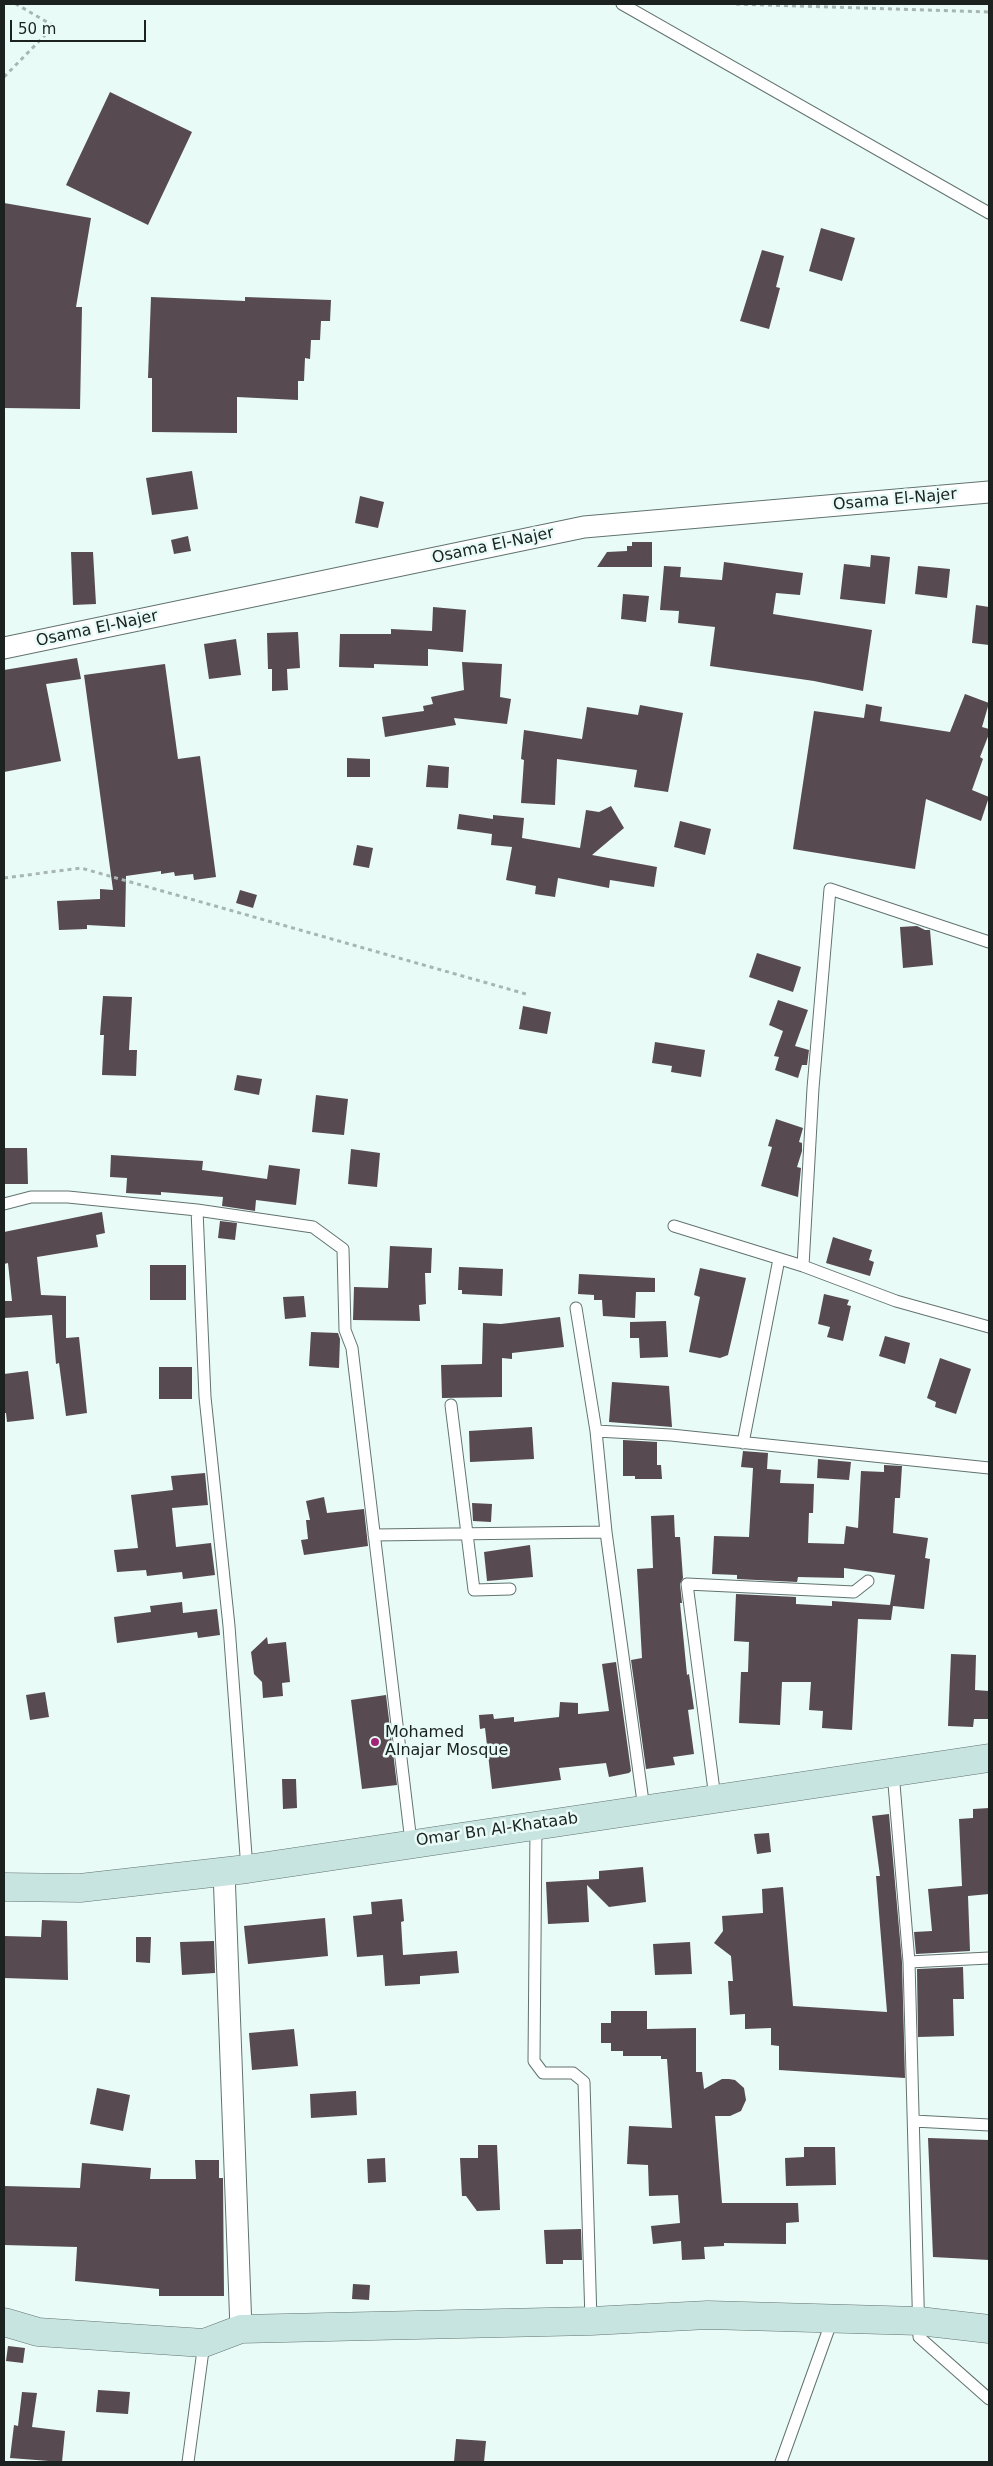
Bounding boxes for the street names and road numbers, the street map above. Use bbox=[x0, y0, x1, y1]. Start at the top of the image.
street label: Osama El-Najer bbox=[832, 485, 958, 515]
street label: Osama El-Najer bbox=[430, 524, 556, 568]
street label: Osama El-Najer bbox=[34, 607, 160, 651]
street label: Omar Bn Al-Khataab bbox=[415, 1809, 579, 1851]

